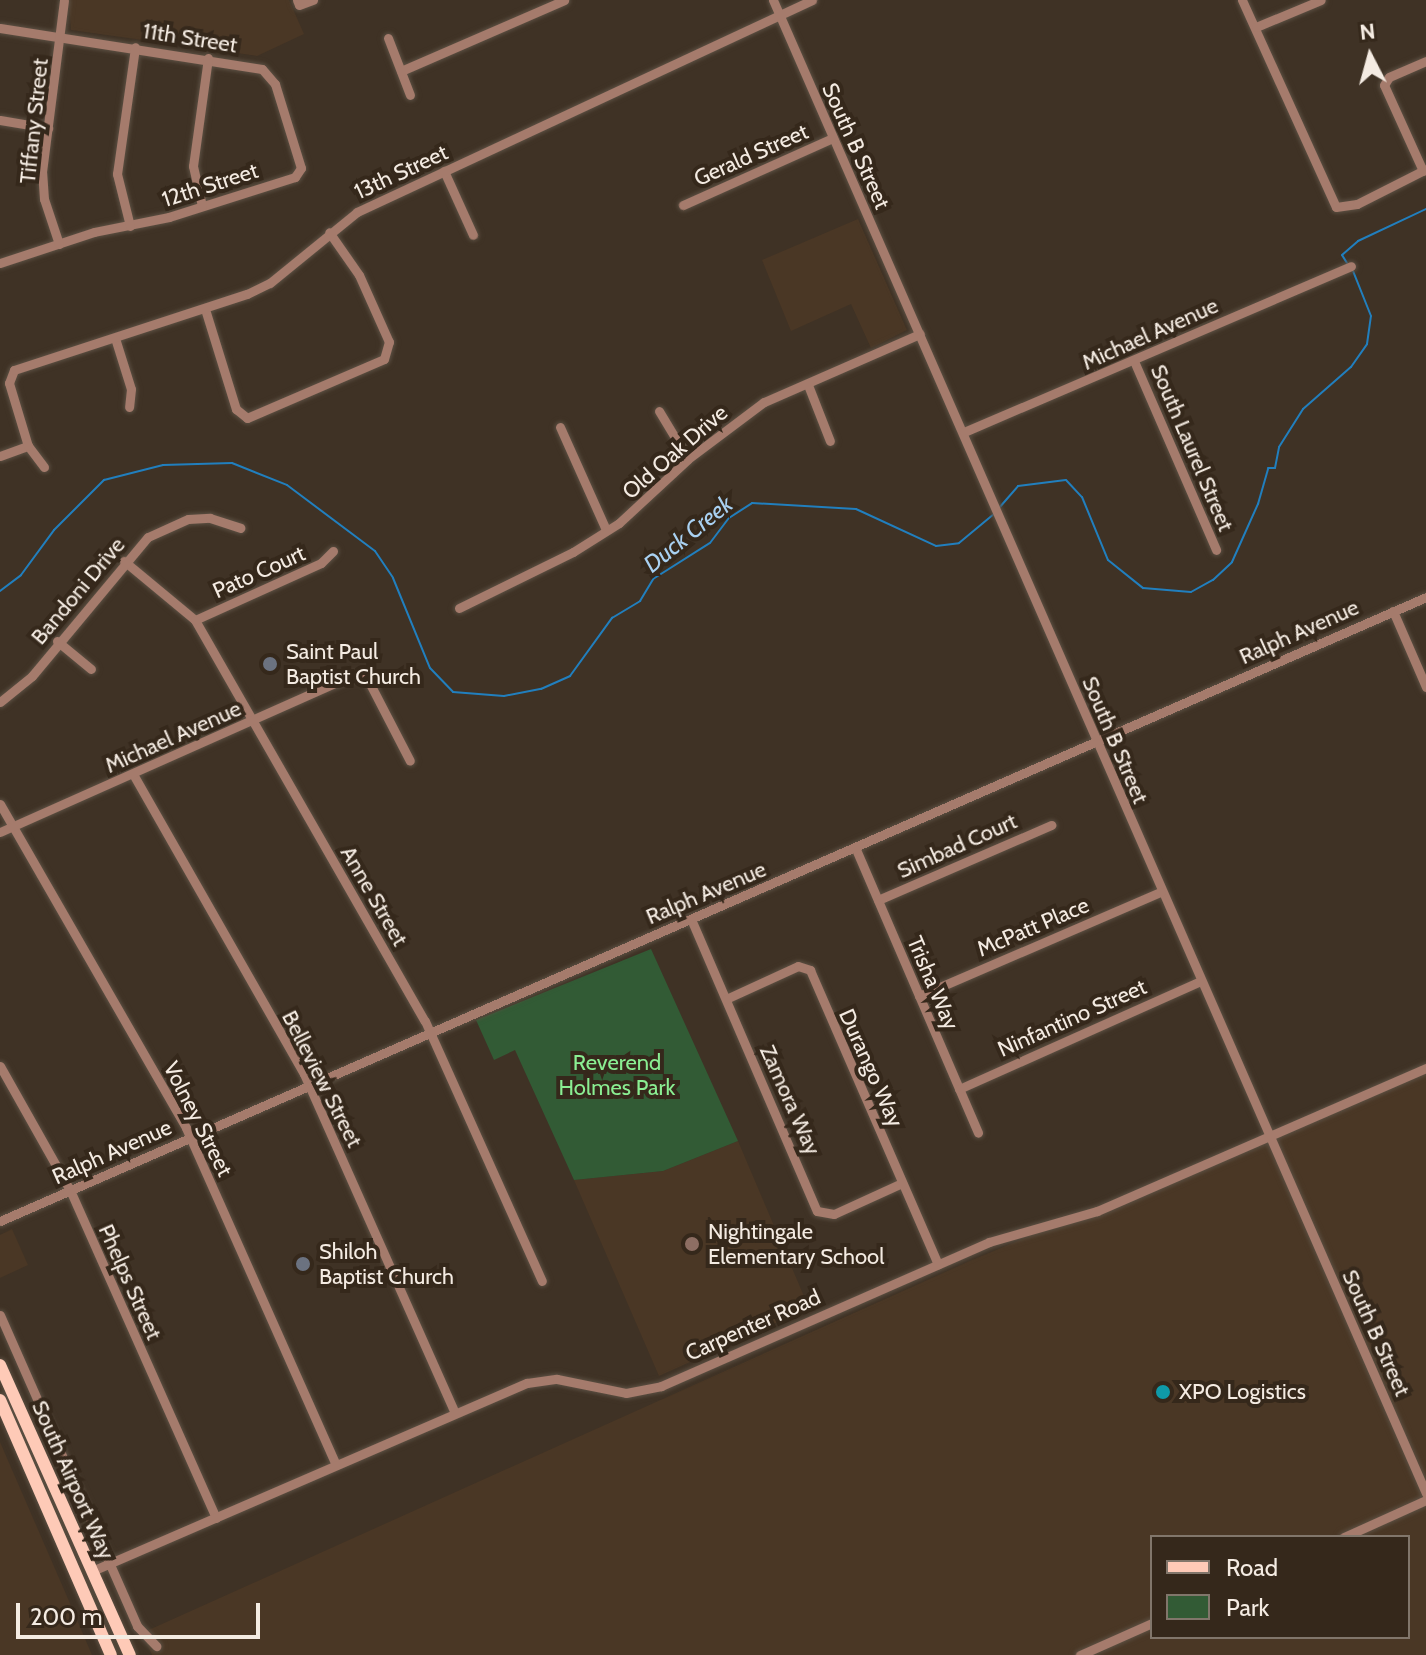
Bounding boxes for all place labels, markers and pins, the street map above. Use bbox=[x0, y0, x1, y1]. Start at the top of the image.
place label: Saint Paul Baptist Church bbox=[286, 638, 421, 690]
marker: Saint Paul Baptist Church bbox=[261, 655, 279, 673]
place label: Nightingale Elementary School bbox=[708, 1218, 884, 1270]
marker: Nightingale Elementary School bbox=[683, 1235, 701, 1253]
place label: Shiloh Baptist Church bbox=[319, 1238, 454, 1290]
marker: Shiloh Baptist Church bbox=[294, 1255, 312, 1273]
place label: XPO Logistics bbox=[1179, 1379, 1306, 1405]
marker: XPO Logistics bbox=[1154, 1383, 1172, 1401]

